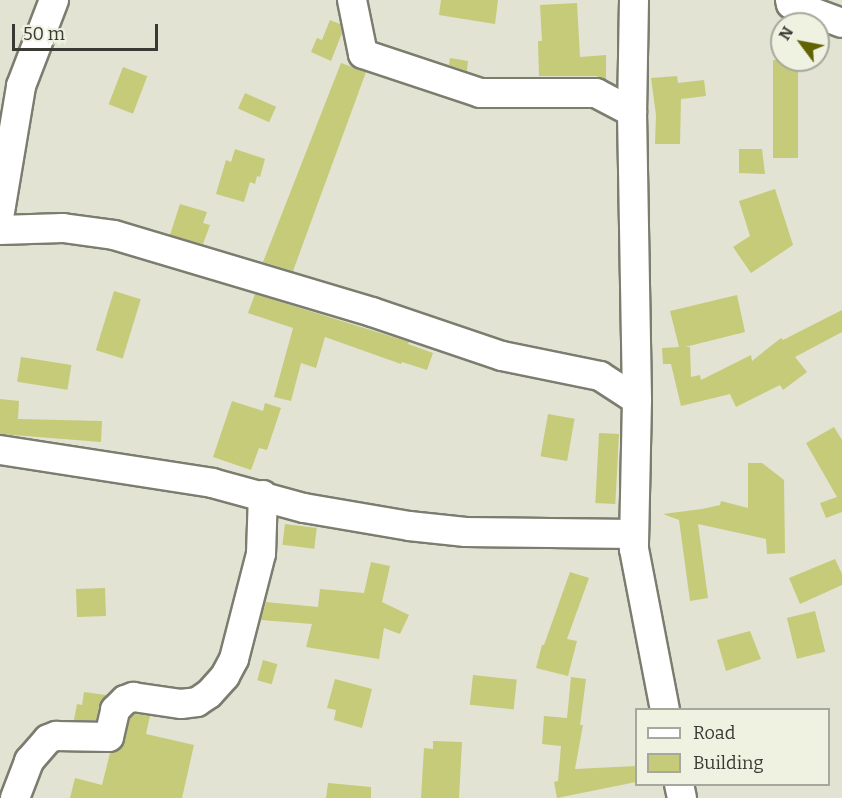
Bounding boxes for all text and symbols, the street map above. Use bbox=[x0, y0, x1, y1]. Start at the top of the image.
scale bar bbox=[15, 12, 160, 50]
north arrow bbox=[770, 12, 830, 72]
text: 50 m bbox=[23, 23, 65, 45]
text: N bbox=[775, 23, 797, 44]
legend bbox=[635, 708, 830, 786]
text: Road bbox=[693, 722, 735, 744]
text: Building bbox=[693, 752, 764, 774]

